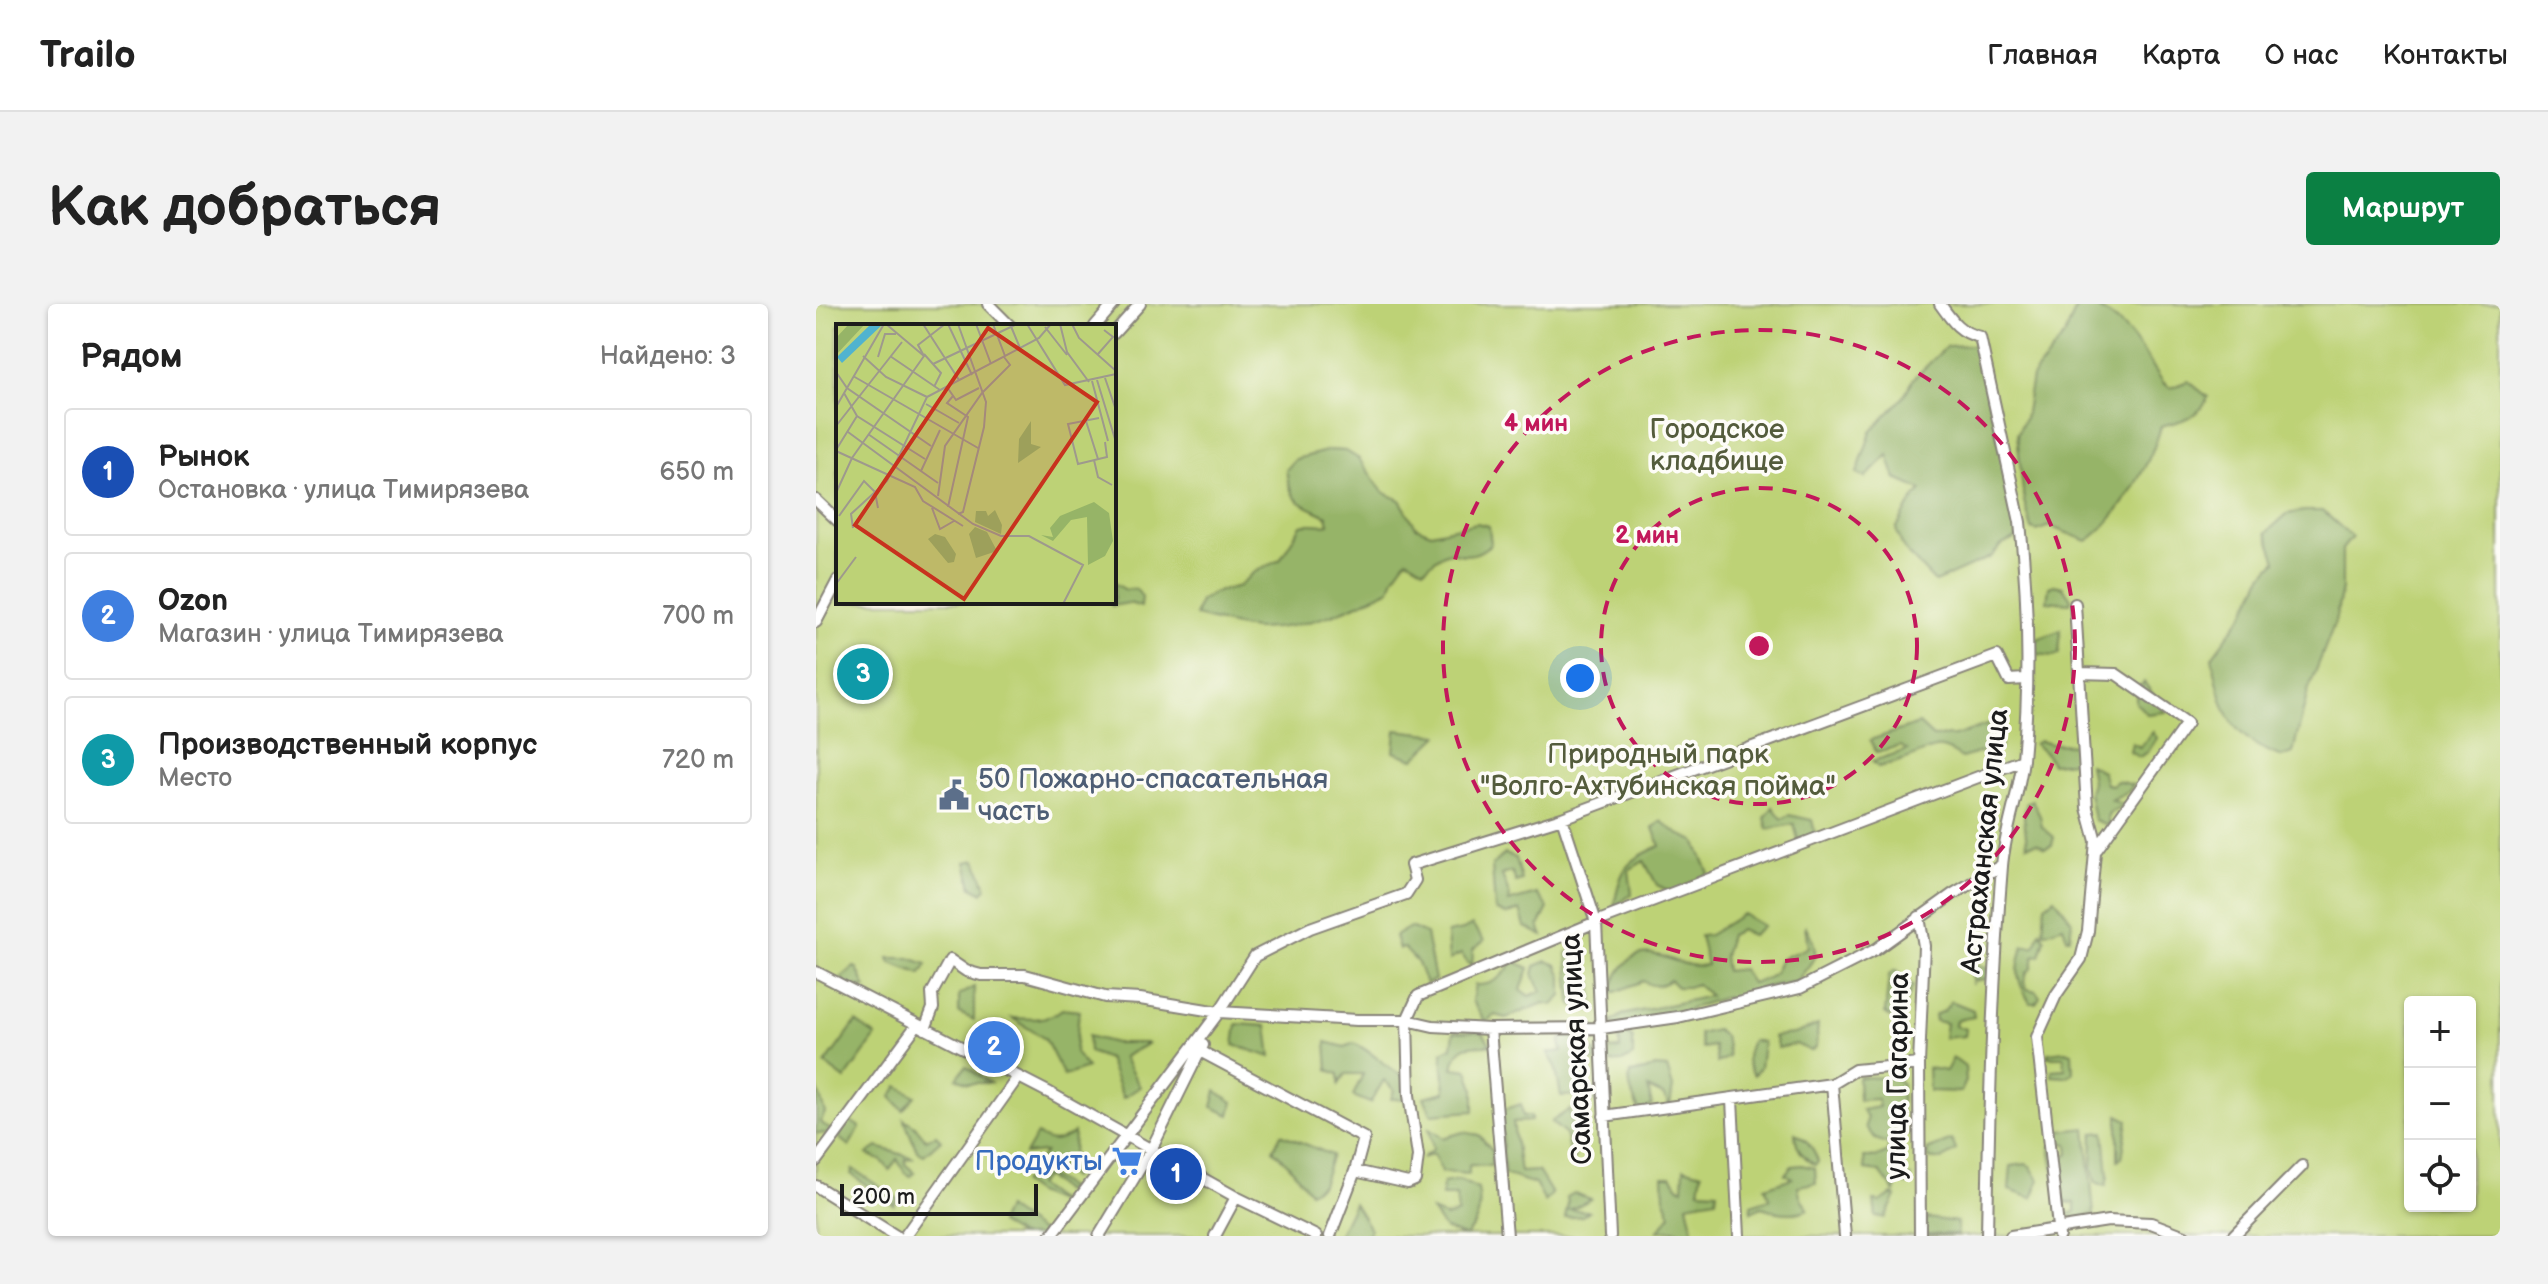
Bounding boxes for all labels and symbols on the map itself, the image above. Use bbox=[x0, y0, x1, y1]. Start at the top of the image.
inset map bbox=[836, 324, 1116, 604]
text: 4 мин bbox=[1504, 409, 1568, 438]
park label: Городское кладбище bbox=[1649, 413, 1785, 478]
text: 2 мин bbox=[1615, 521, 1679, 550]
centre of rings bbox=[1745, 632, 1773, 660]
pin: 3 bbox=[837, 644, 889, 704]
your location bbox=[1560, 658, 1600, 698]
street label: Астраханская улица bbox=[1955, 706, 2015, 976]
park label: Природный парк "Волго-Ахтубинская пойма" bbox=[1480, 738, 1836, 803]
place label: 50 Пожарно-спасательная часть bbox=[978, 763, 1328, 828]
public building icon: 50 Пожарно-спасательная часть bbox=[937, 778, 971, 812]
street label: Самарская улица bbox=[1554, 932, 1600, 1166]
street label: улица Гагарина bbox=[1880, 971, 1916, 1180]
pin: 2 bbox=[968, 1017, 1020, 1077]
supermarket icon: Продукты bbox=[1110, 1144, 1144, 1178]
pin: 1 bbox=[1150, 1144, 1202, 1204]
place label: Продукты bbox=[974, 1145, 1103, 1178]
scale bar bbox=[840, 1180, 1038, 1216]

